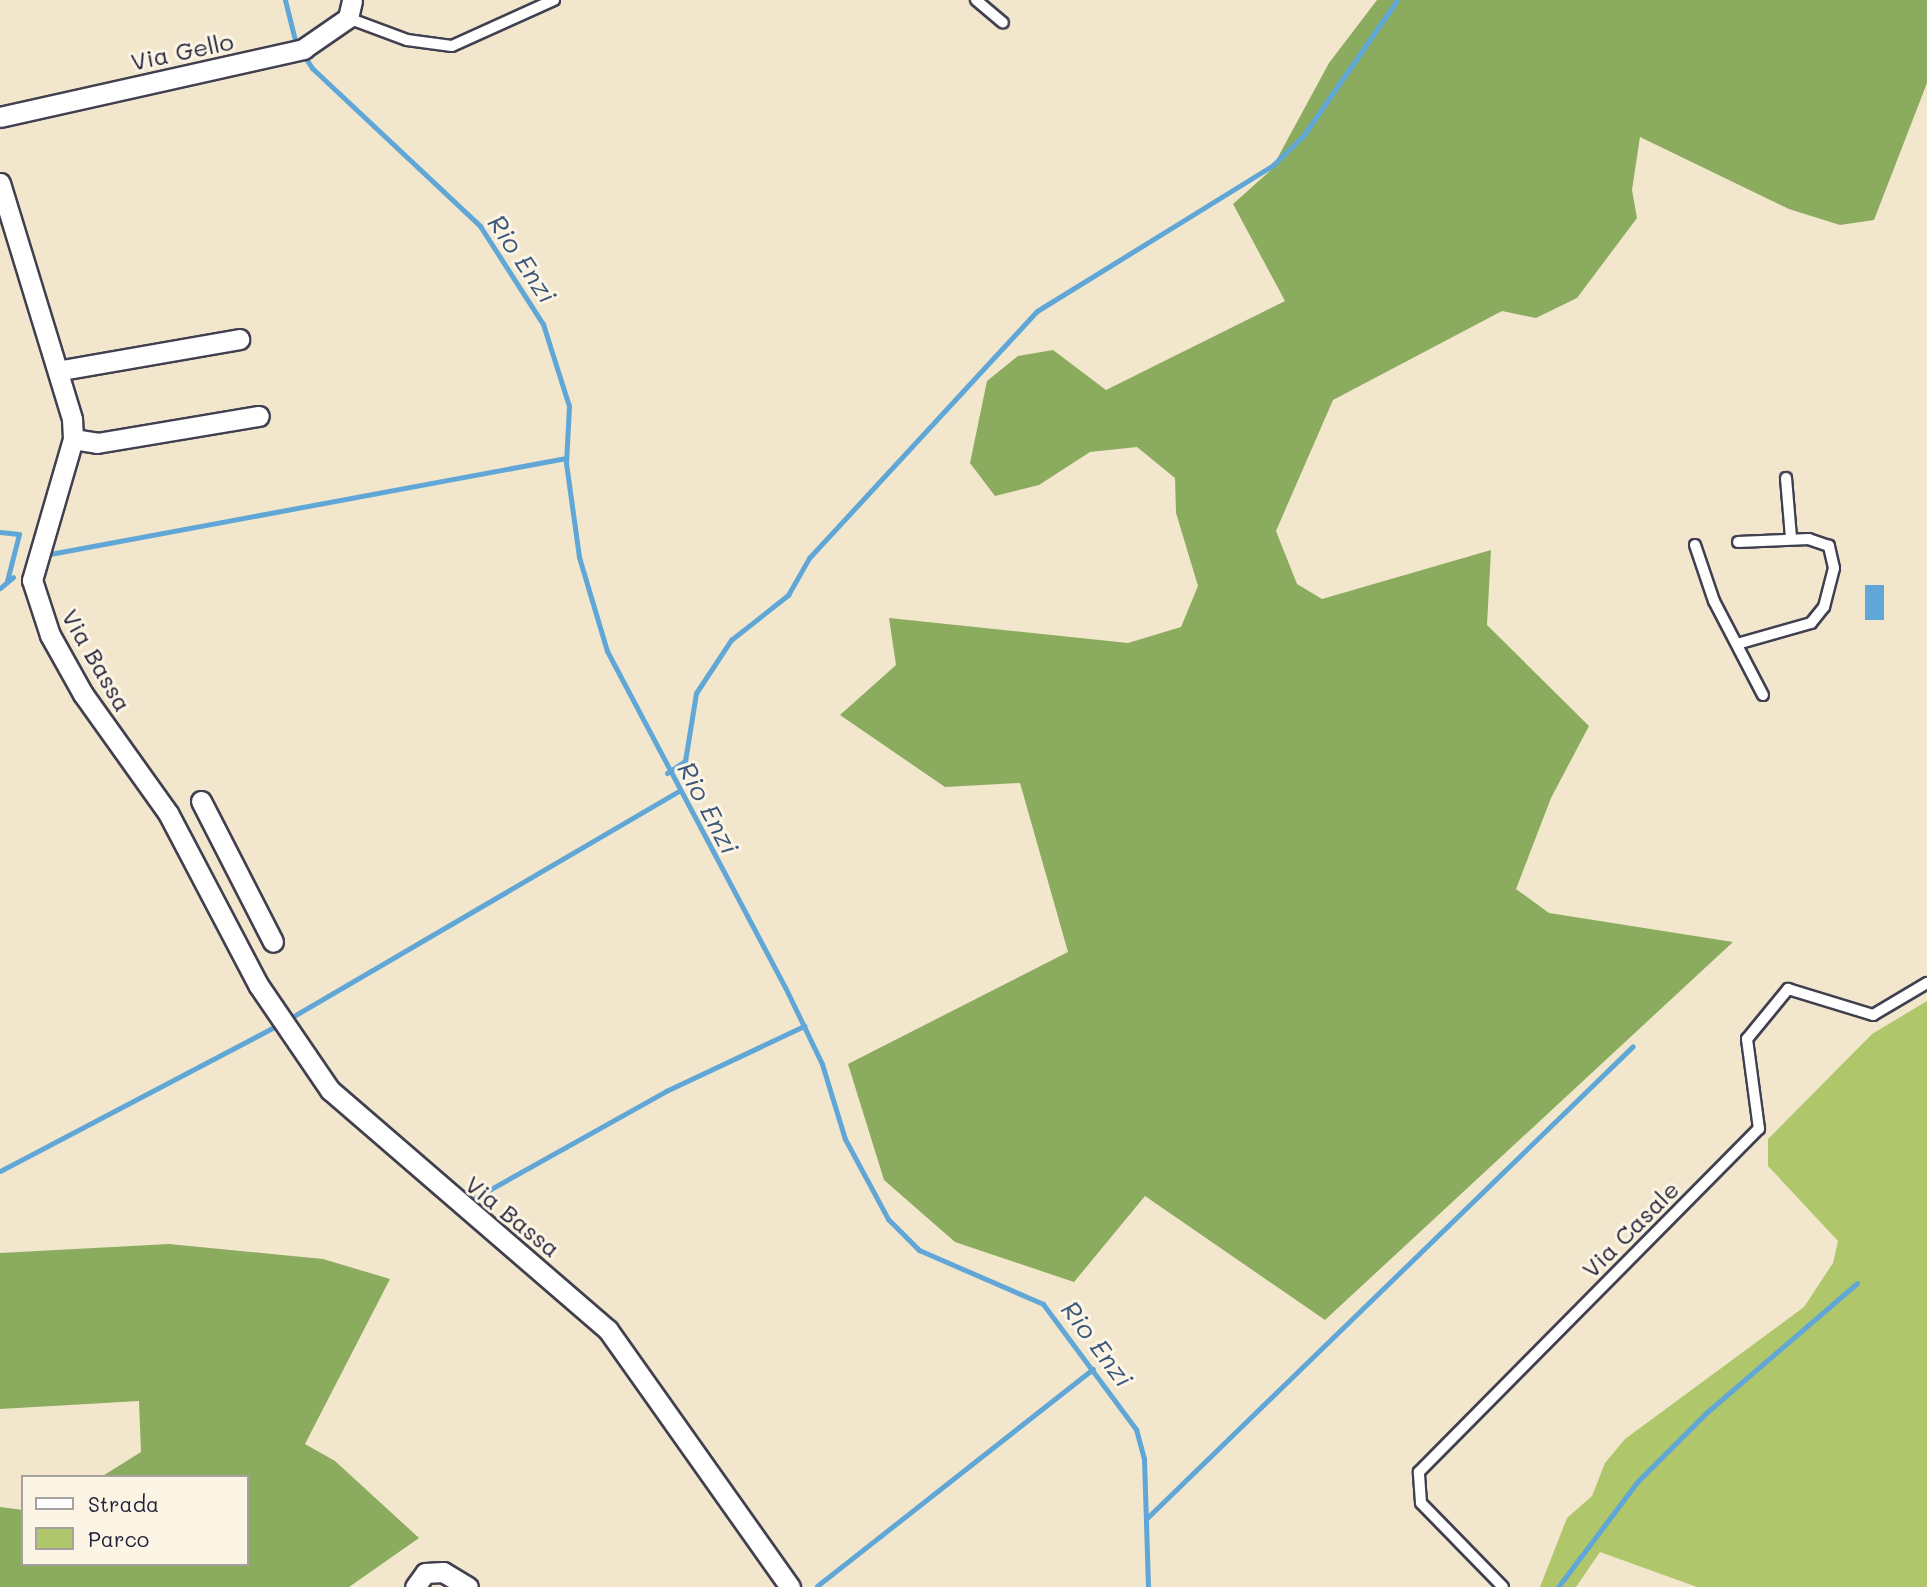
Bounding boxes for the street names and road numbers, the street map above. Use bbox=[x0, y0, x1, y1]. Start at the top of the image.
street label: Via Gello bbox=[128, 26, 236, 76]
street label: Via Bassa bbox=[56, 604, 138, 716]
street label: Via Bassa bbox=[460, 1169, 566, 1263]
street label: Via Casale bbox=[1576, 1175, 1684, 1283]

